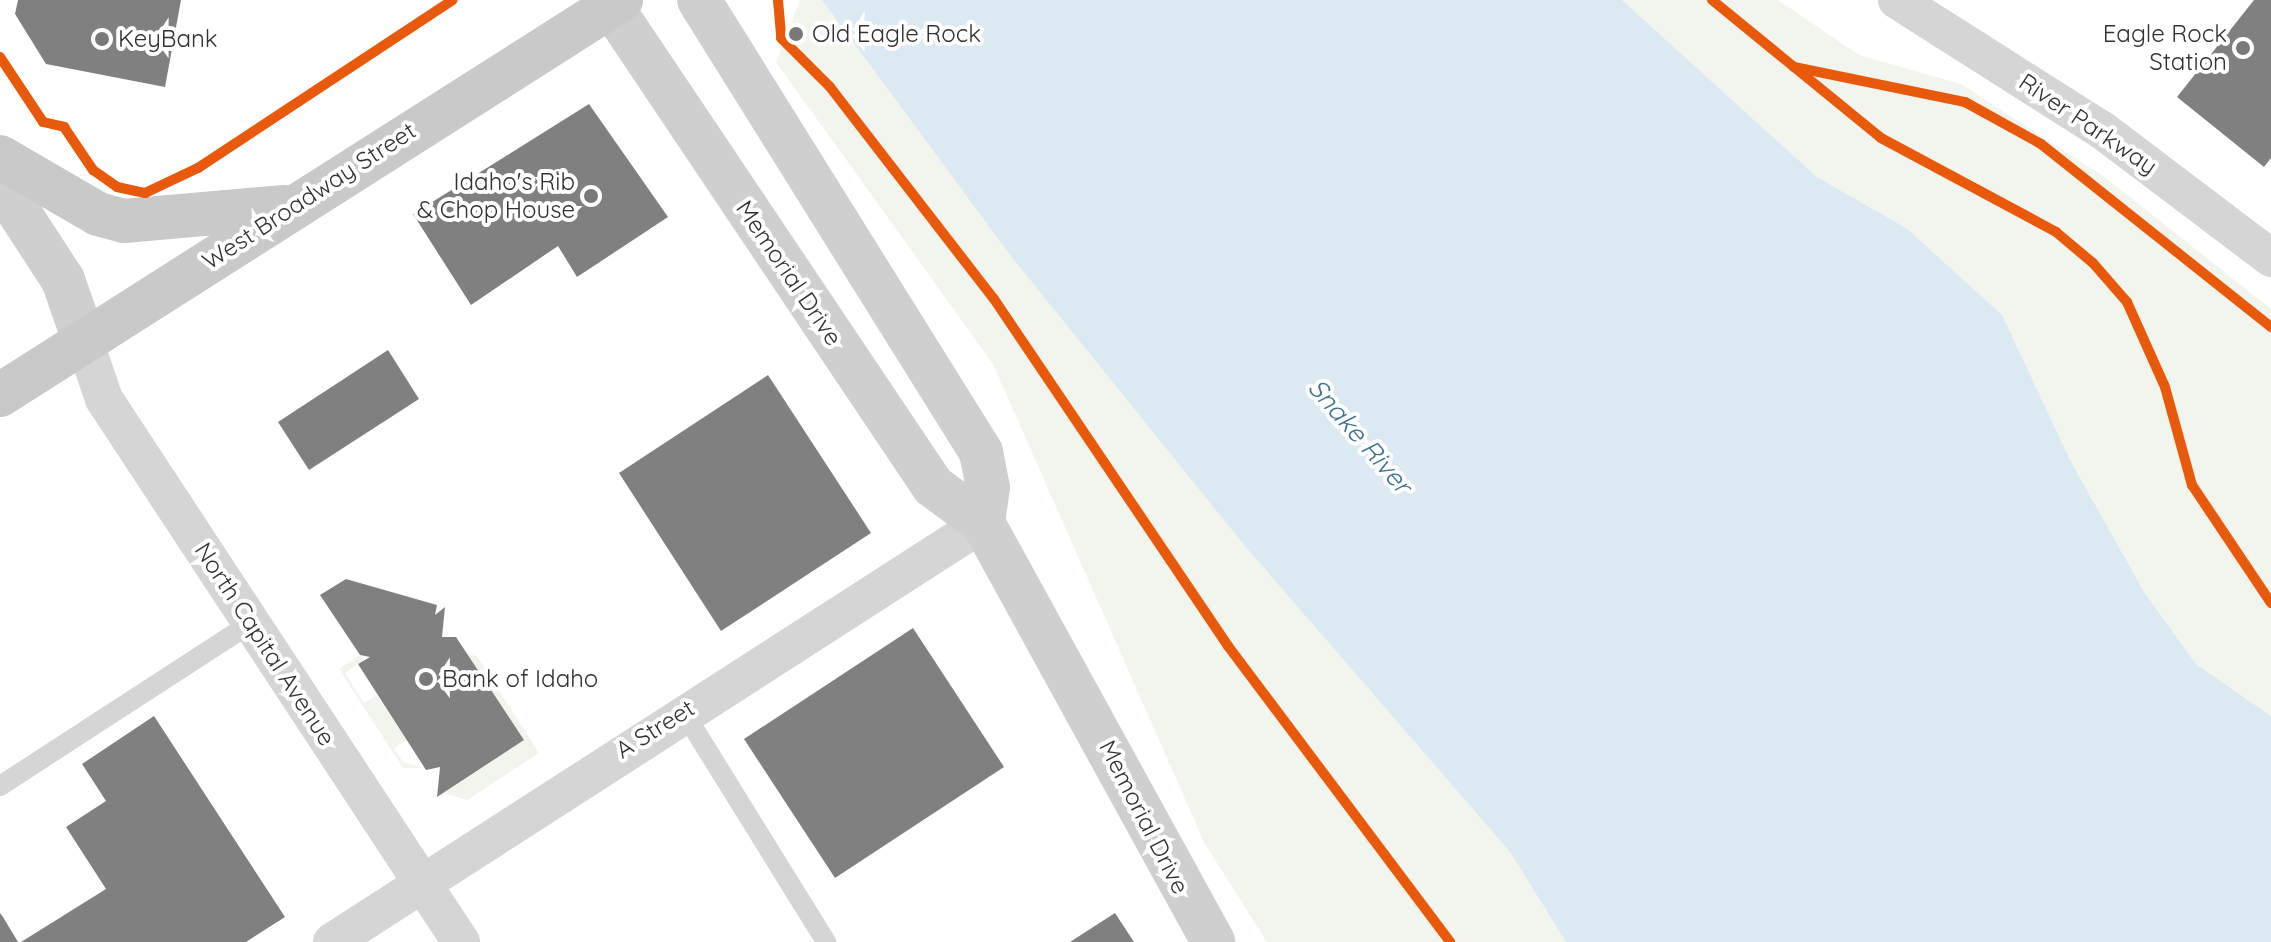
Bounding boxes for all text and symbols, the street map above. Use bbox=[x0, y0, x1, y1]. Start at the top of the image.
place label: Old Eagle Rock bbox=[812, 20, 981, 48]
place label: Eagle Rock Station bbox=[2103, 20, 2227, 76]
place label: KeyBank bbox=[118, 25, 218, 53]
marker: Old Eagle Rock bbox=[787, 25, 805, 43]
marker: KeyBank bbox=[93, 30, 111, 48]
marker: Eagle Rock Station bbox=[2234, 39, 2252, 57]
street label: River Parkway bbox=[2014, 67, 2162, 181]
street label: West Broadway Street bbox=[197, 116, 421, 276]
place label: Idaho's Rib & Chop House bbox=[417, 168, 575, 224]
marker: Idaho's Rib & Chop House bbox=[582, 187, 600, 205]
street label: Memorial Drive bbox=[730, 195, 848, 351]
water label: Snake River bbox=[1302, 372, 1418, 500]
street label: North Capital Avenue bbox=[189, 537, 341, 751]
place label: Bank of Idaho bbox=[442, 665, 598, 693]
marker: Bank of Idaho bbox=[417, 670, 435, 688]
street label: A Street bbox=[610, 694, 700, 764]
street label: Memorial Drive bbox=[1093, 735, 1195, 899]

